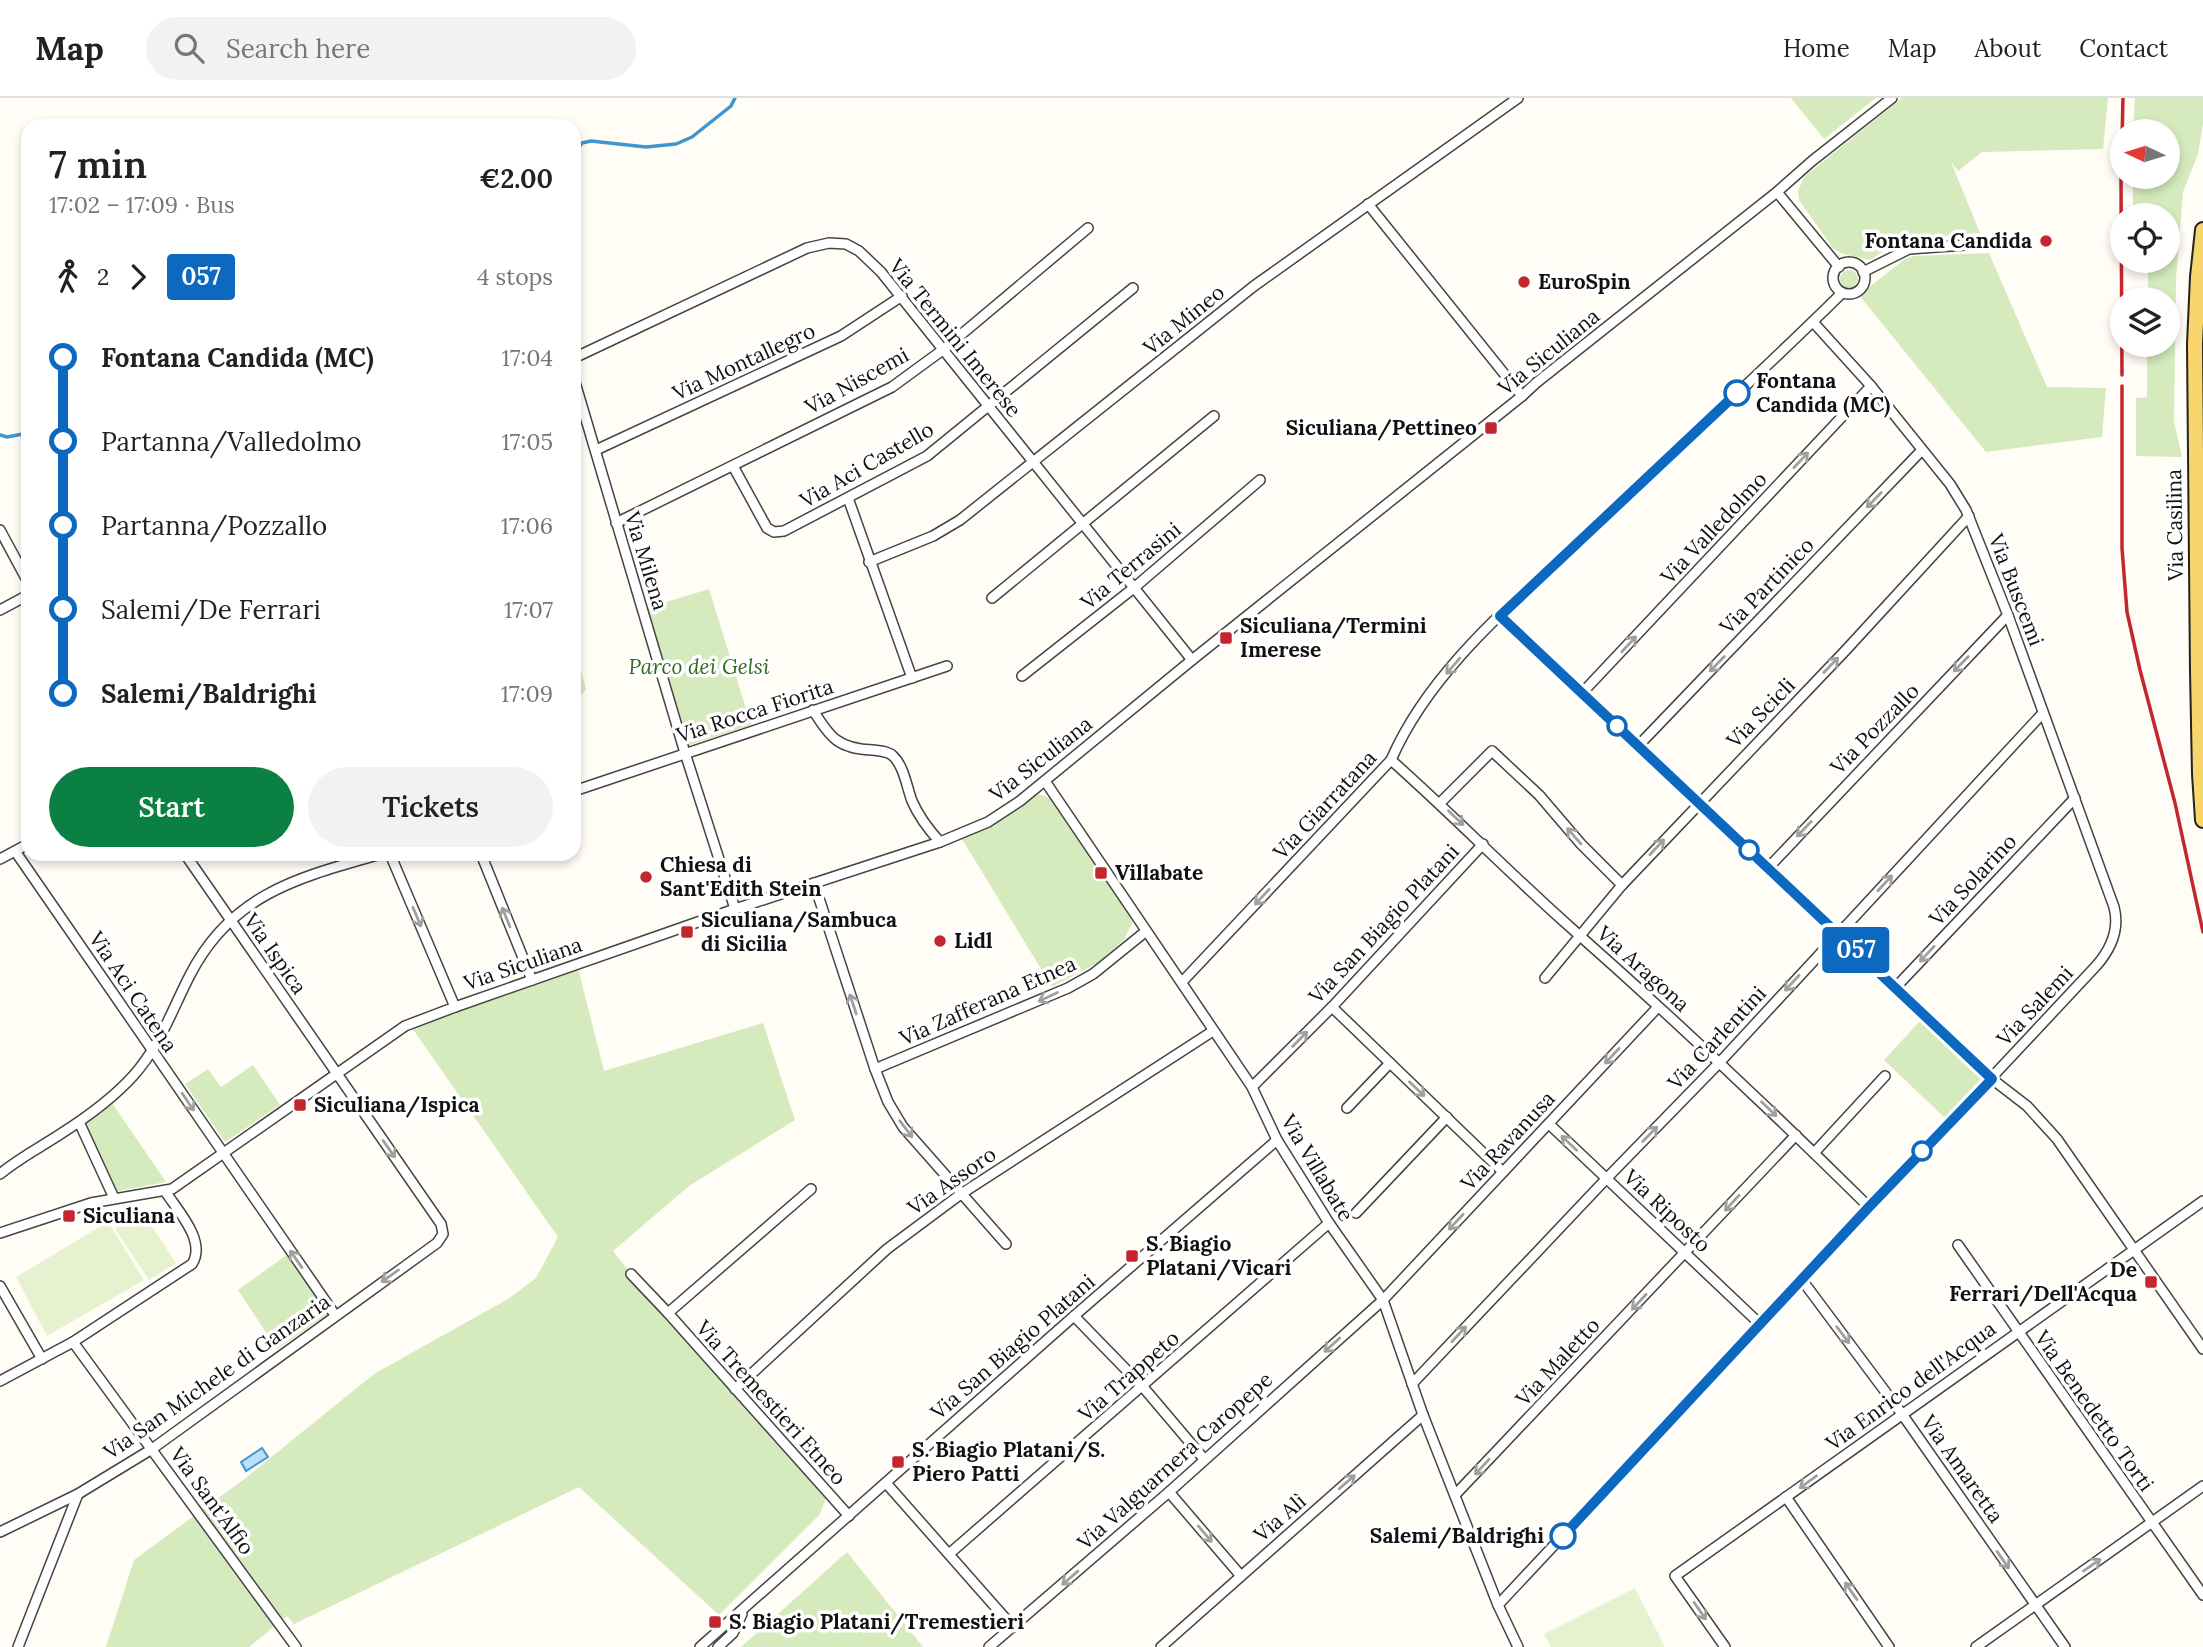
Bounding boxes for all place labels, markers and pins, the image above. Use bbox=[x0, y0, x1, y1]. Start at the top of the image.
place label: Fontana Candida bbox=[1864, 227, 2032, 254]
marker: Fontana Candida bbox=[2038, 233, 2054, 249]
place label: EuroSpin bbox=[1538, 268, 1631, 295]
marker: EuroSpin bbox=[1516, 274, 1532, 290]
place label: Fontana Candida (MC) bbox=[1756, 367, 1890, 418]
marker: Fontana Candida (MC) bbox=[1724, 380, 1750, 406]
place label: Siculiana/Pettineo bbox=[1286, 414, 1477, 441]
marker: Siculiana/Pettineo bbox=[1483, 420, 1499, 436]
place label: Siculiana/Termini Imerese bbox=[1240, 612, 1427, 663]
marker: Siculiana/Termini Imerese bbox=[1218, 630, 1234, 646]
unlabelled marker bbox=[1607, 716, 1627, 736]
unlabelled marker bbox=[1739, 840, 1759, 860]
place label: Chiesa di Sant'Edith Stein bbox=[660, 851, 822, 902]
place label: Villabate bbox=[1115, 859, 1203, 886]
marker: Villabate bbox=[1093, 865, 1109, 881]
marker: Chiesa di Sant'Edith Stein bbox=[638, 869, 654, 885]
place label: Siculiana/Sambuca di Sicilia bbox=[701, 906, 897, 957]
marker: Siculiana/Sambuca di Sicilia bbox=[679, 924, 695, 940]
place label: Lidl bbox=[954, 927, 993, 954]
marker: Lidl bbox=[932, 933, 948, 949]
place label: Siculiana/Ispica bbox=[314, 1091, 480, 1118]
marker: Siculiana/Ispica bbox=[292, 1097, 308, 1113]
unlabelled marker bbox=[1912, 1141, 1932, 1161]
place label: Siculiana bbox=[83, 1202, 175, 1229]
marker: Siculiana bbox=[61, 1208, 77, 1224]
place label: S. Biagio Platani/Vicari bbox=[1146, 1230, 1292, 1281]
marker: S. Biagio Platani/Vicari bbox=[1124, 1248, 1140, 1264]
place label: De Ferrari/Dell'Acqua bbox=[1949, 1256, 2137, 1307]
marker: De Ferrari/Dell'Acqua bbox=[2143, 1274, 2159, 1290]
place label: S. Biagio Platani/S. Piero Patti bbox=[912, 1436, 1105, 1487]
marker: S. Biagio Platani/S. Piero Patti bbox=[890, 1454, 906, 1470]
place label: Salemi/Baldrighi bbox=[1370, 1522, 1544, 1549]
marker: Salemi/Baldrighi bbox=[1550, 1523, 1576, 1549]
place label: S. Biagio Platani/Tremestieri bbox=[729, 1608, 1024, 1635]
marker: S. Biagio Platani/Tremestieri bbox=[707, 1614, 723, 1630]

